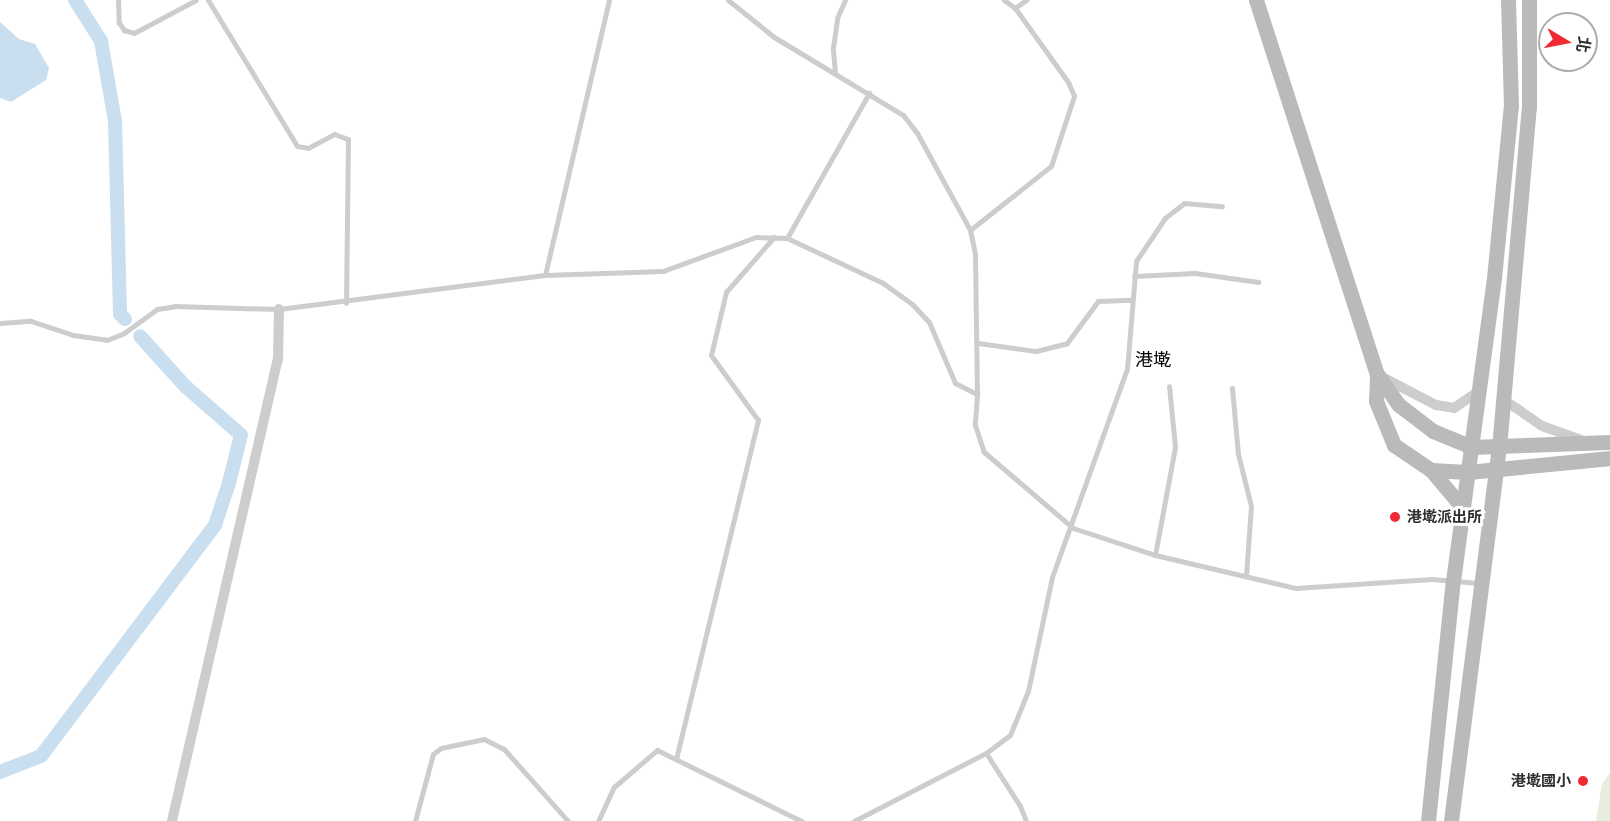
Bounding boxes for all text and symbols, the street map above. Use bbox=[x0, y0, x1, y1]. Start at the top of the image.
north arrow bbox=[1538, 12, 1598, 72]
text: 北 bbox=[1574, 35, 1594, 54]
district label: 港墘 bbox=[1135, 349, 1171, 371]
place label: 港墘派出所 bbox=[1407, 508, 1482, 526]
marker: 港墘派出所 bbox=[1388, 510, 1402, 524]
place label: 港墘國小 bbox=[1511, 772, 1571, 790]
marker: 港墘國小 bbox=[1576, 774, 1590, 788]

